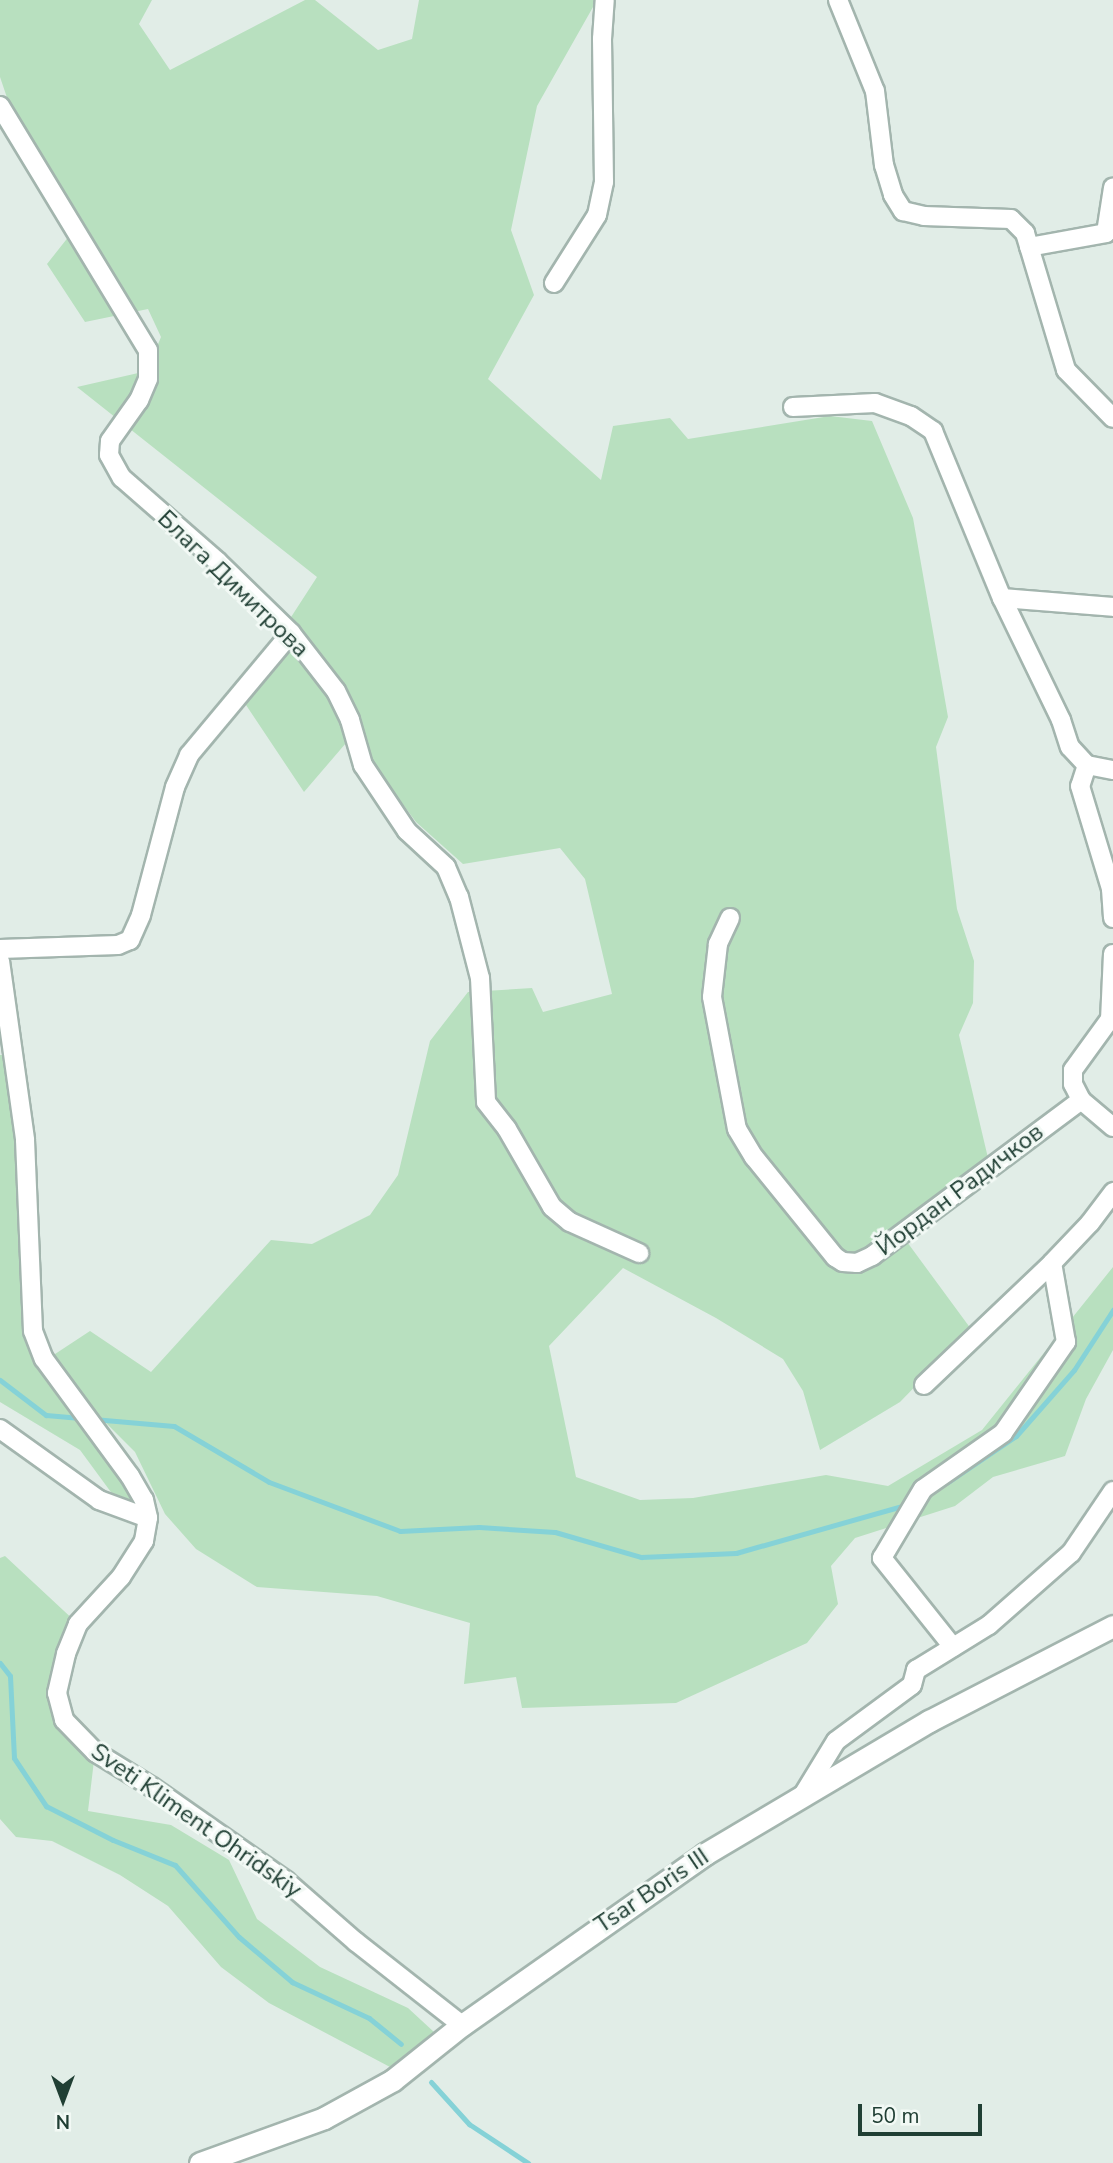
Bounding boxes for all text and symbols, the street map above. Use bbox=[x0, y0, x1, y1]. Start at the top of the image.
street label: Блага Димитрова bbox=[151, 504, 315, 664]
street label: Йордан Радичков bbox=[871, 1118, 1049, 1262]
street label: Sveti Kliment Ohridskiy bbox=[85, 1737, 307, 1905]
street label: Tsar Boris III bbox=[589, 1842, 715, 1940]
north arrow bbox=[28, 2065, 98, 2135]
scale bar bbox=[861, 2090, 985, 2134]
text: 50 m bbox=[871, 2102, 920, 2130]
text: N bbox=[56, 2108, 70, 2134]

